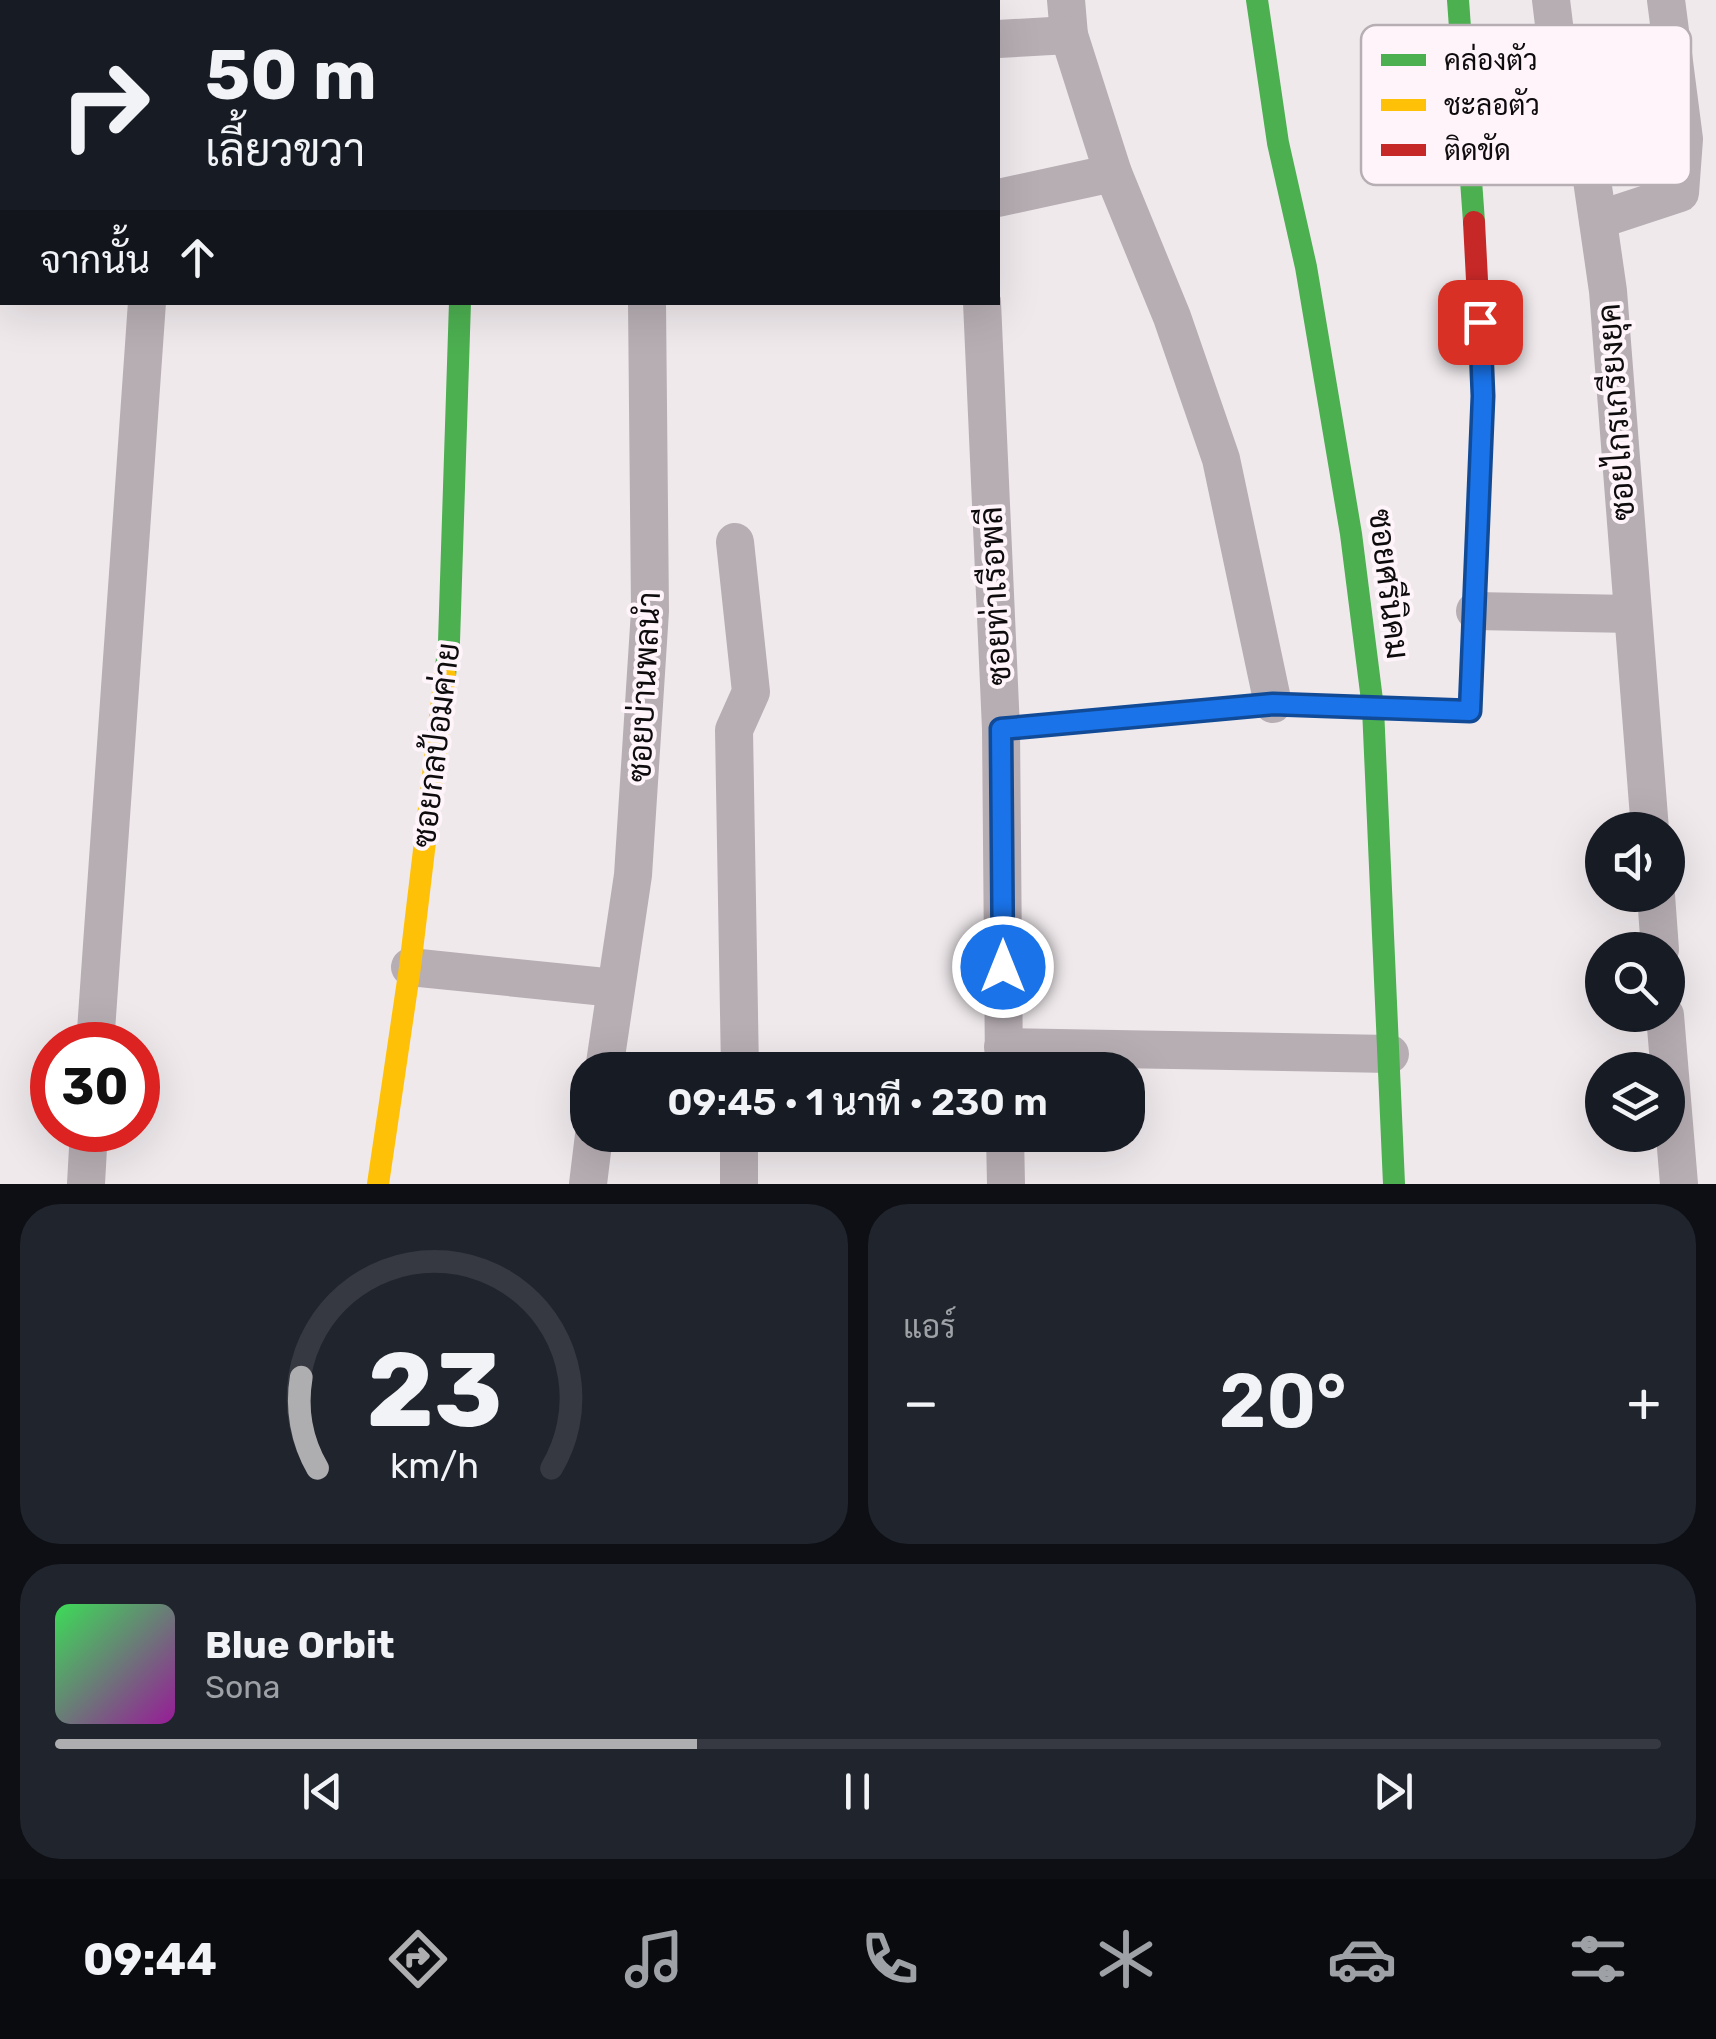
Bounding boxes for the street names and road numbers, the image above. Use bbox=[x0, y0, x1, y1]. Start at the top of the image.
street label: ซอยไกรเกรียงยุค bbox=[1587, 302, 1646, 522]
street label: ซอยท่าเรือพลี bbox=[970, 506, 1019, 686]
street label: ซอยศรีนิคม bbox=[1361, 507, 1418, 661]
street label: ซอยบ่านพลนำ bbox=[620, 591, 668, 783]
street label: ซอยกลป้อมค่าย bbox=[404, 640, 467, 850]

